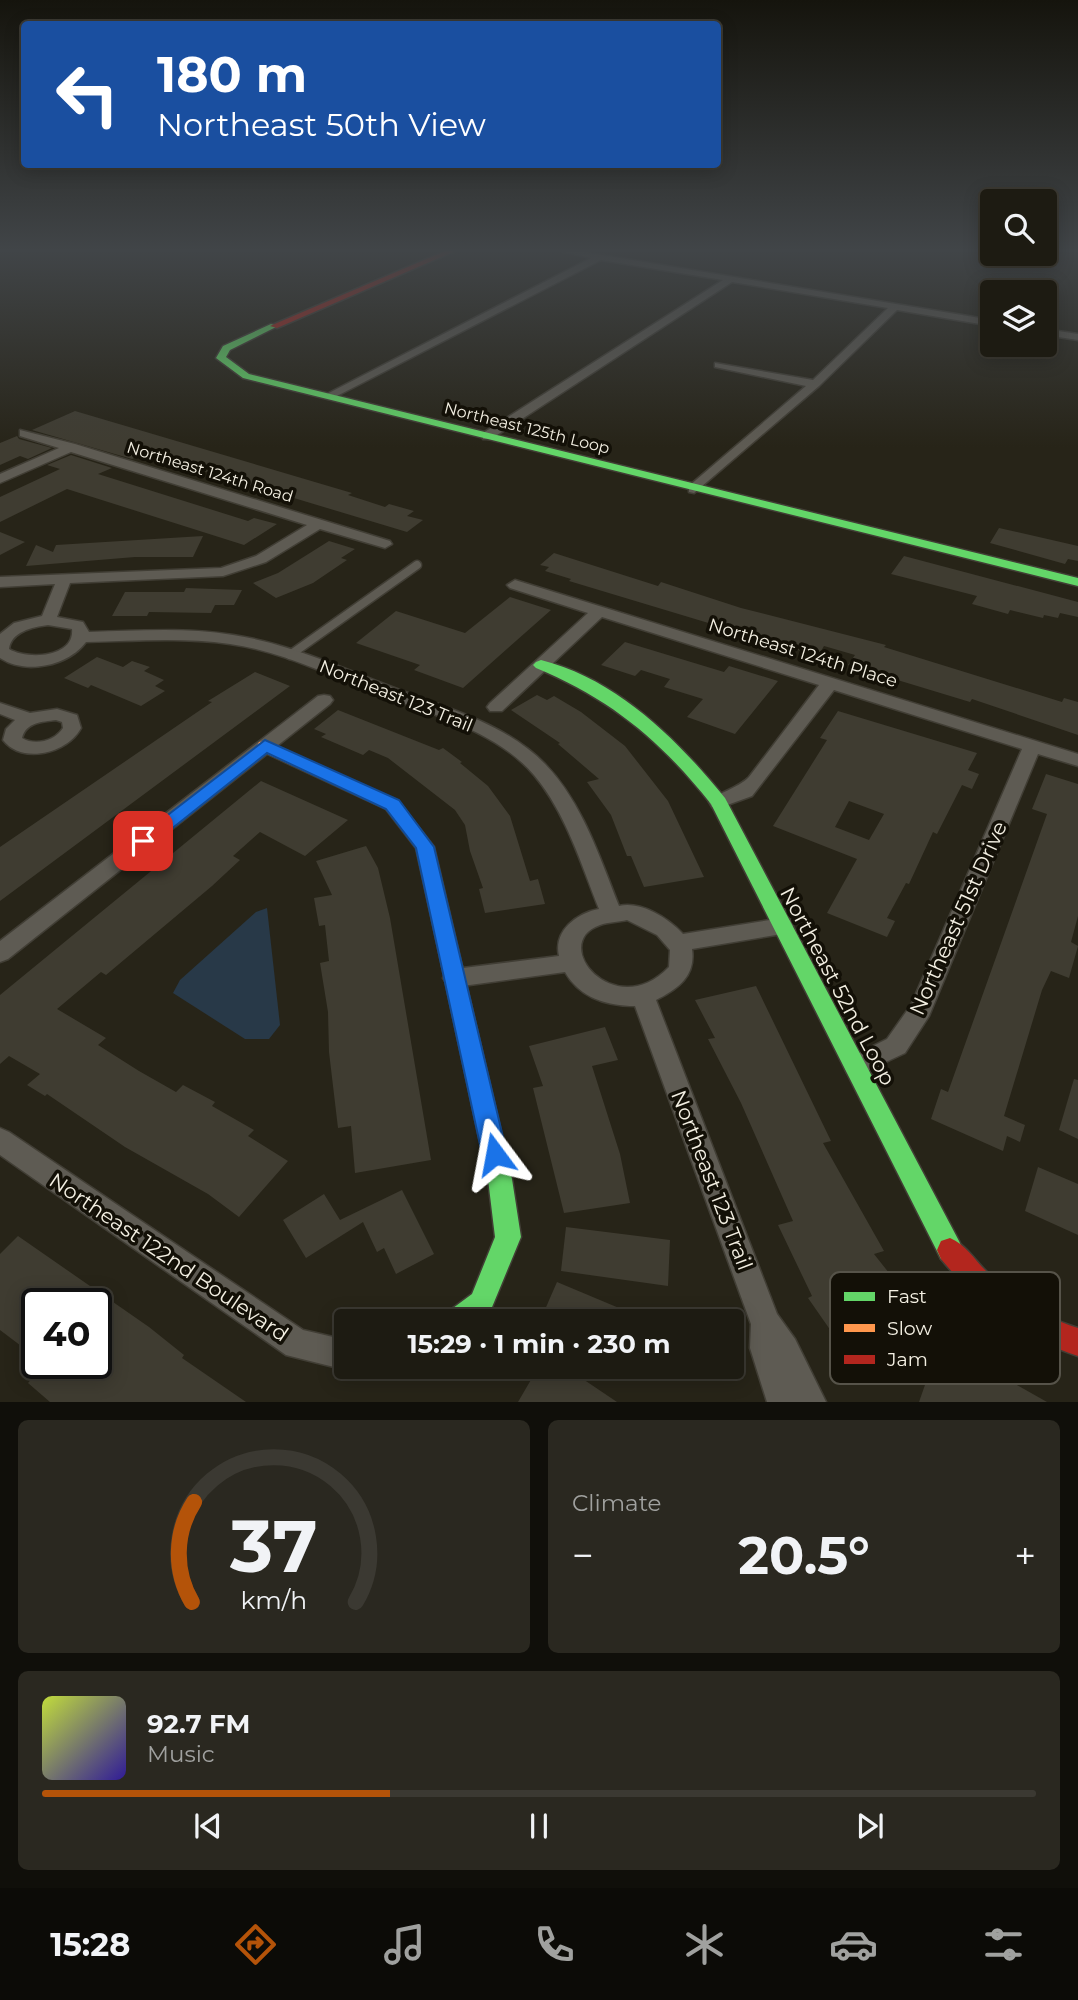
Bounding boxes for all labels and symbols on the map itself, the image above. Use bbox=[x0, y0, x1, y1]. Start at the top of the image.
street label: Northeast 125th Loop bbox=[442, 398, 612, 458]
street label: Northeast 124th Road bbox=[125, 438, 295, 506]
street label: Northeast 124th Place bbox=[706, 614, 900, 692]
street label: Northeast 123 Trail bbox=[316, 655, 476, 737]
pin bbox=[113, 811, 173, 871]
street label: Northeast 51st Drive bbox=[904, 817, 1012, 1019]
street label: Northeast 52nd Loop bbox=[775, 882, 901, 1090]
street label: Northeast 123 Trail bbox=[666, 1087, 758, 1273]
position arrow bbox=[458, 1117, 532, 1191]
street label: Northeast 122nd Boulevard bbox=[45, 1167, 293, 1347]
legend bbox=[830, 1272, 1060, 1384]
text: Fast bbox=[887, 1285, 927, 1308]
speed limit sign: 40 bbox=[21, 1288, 112, 1379]
text: Slow bbox=[887, 1317, 932, 1340]
text: Jam bbox=[886, 1348, 928, 1371]

